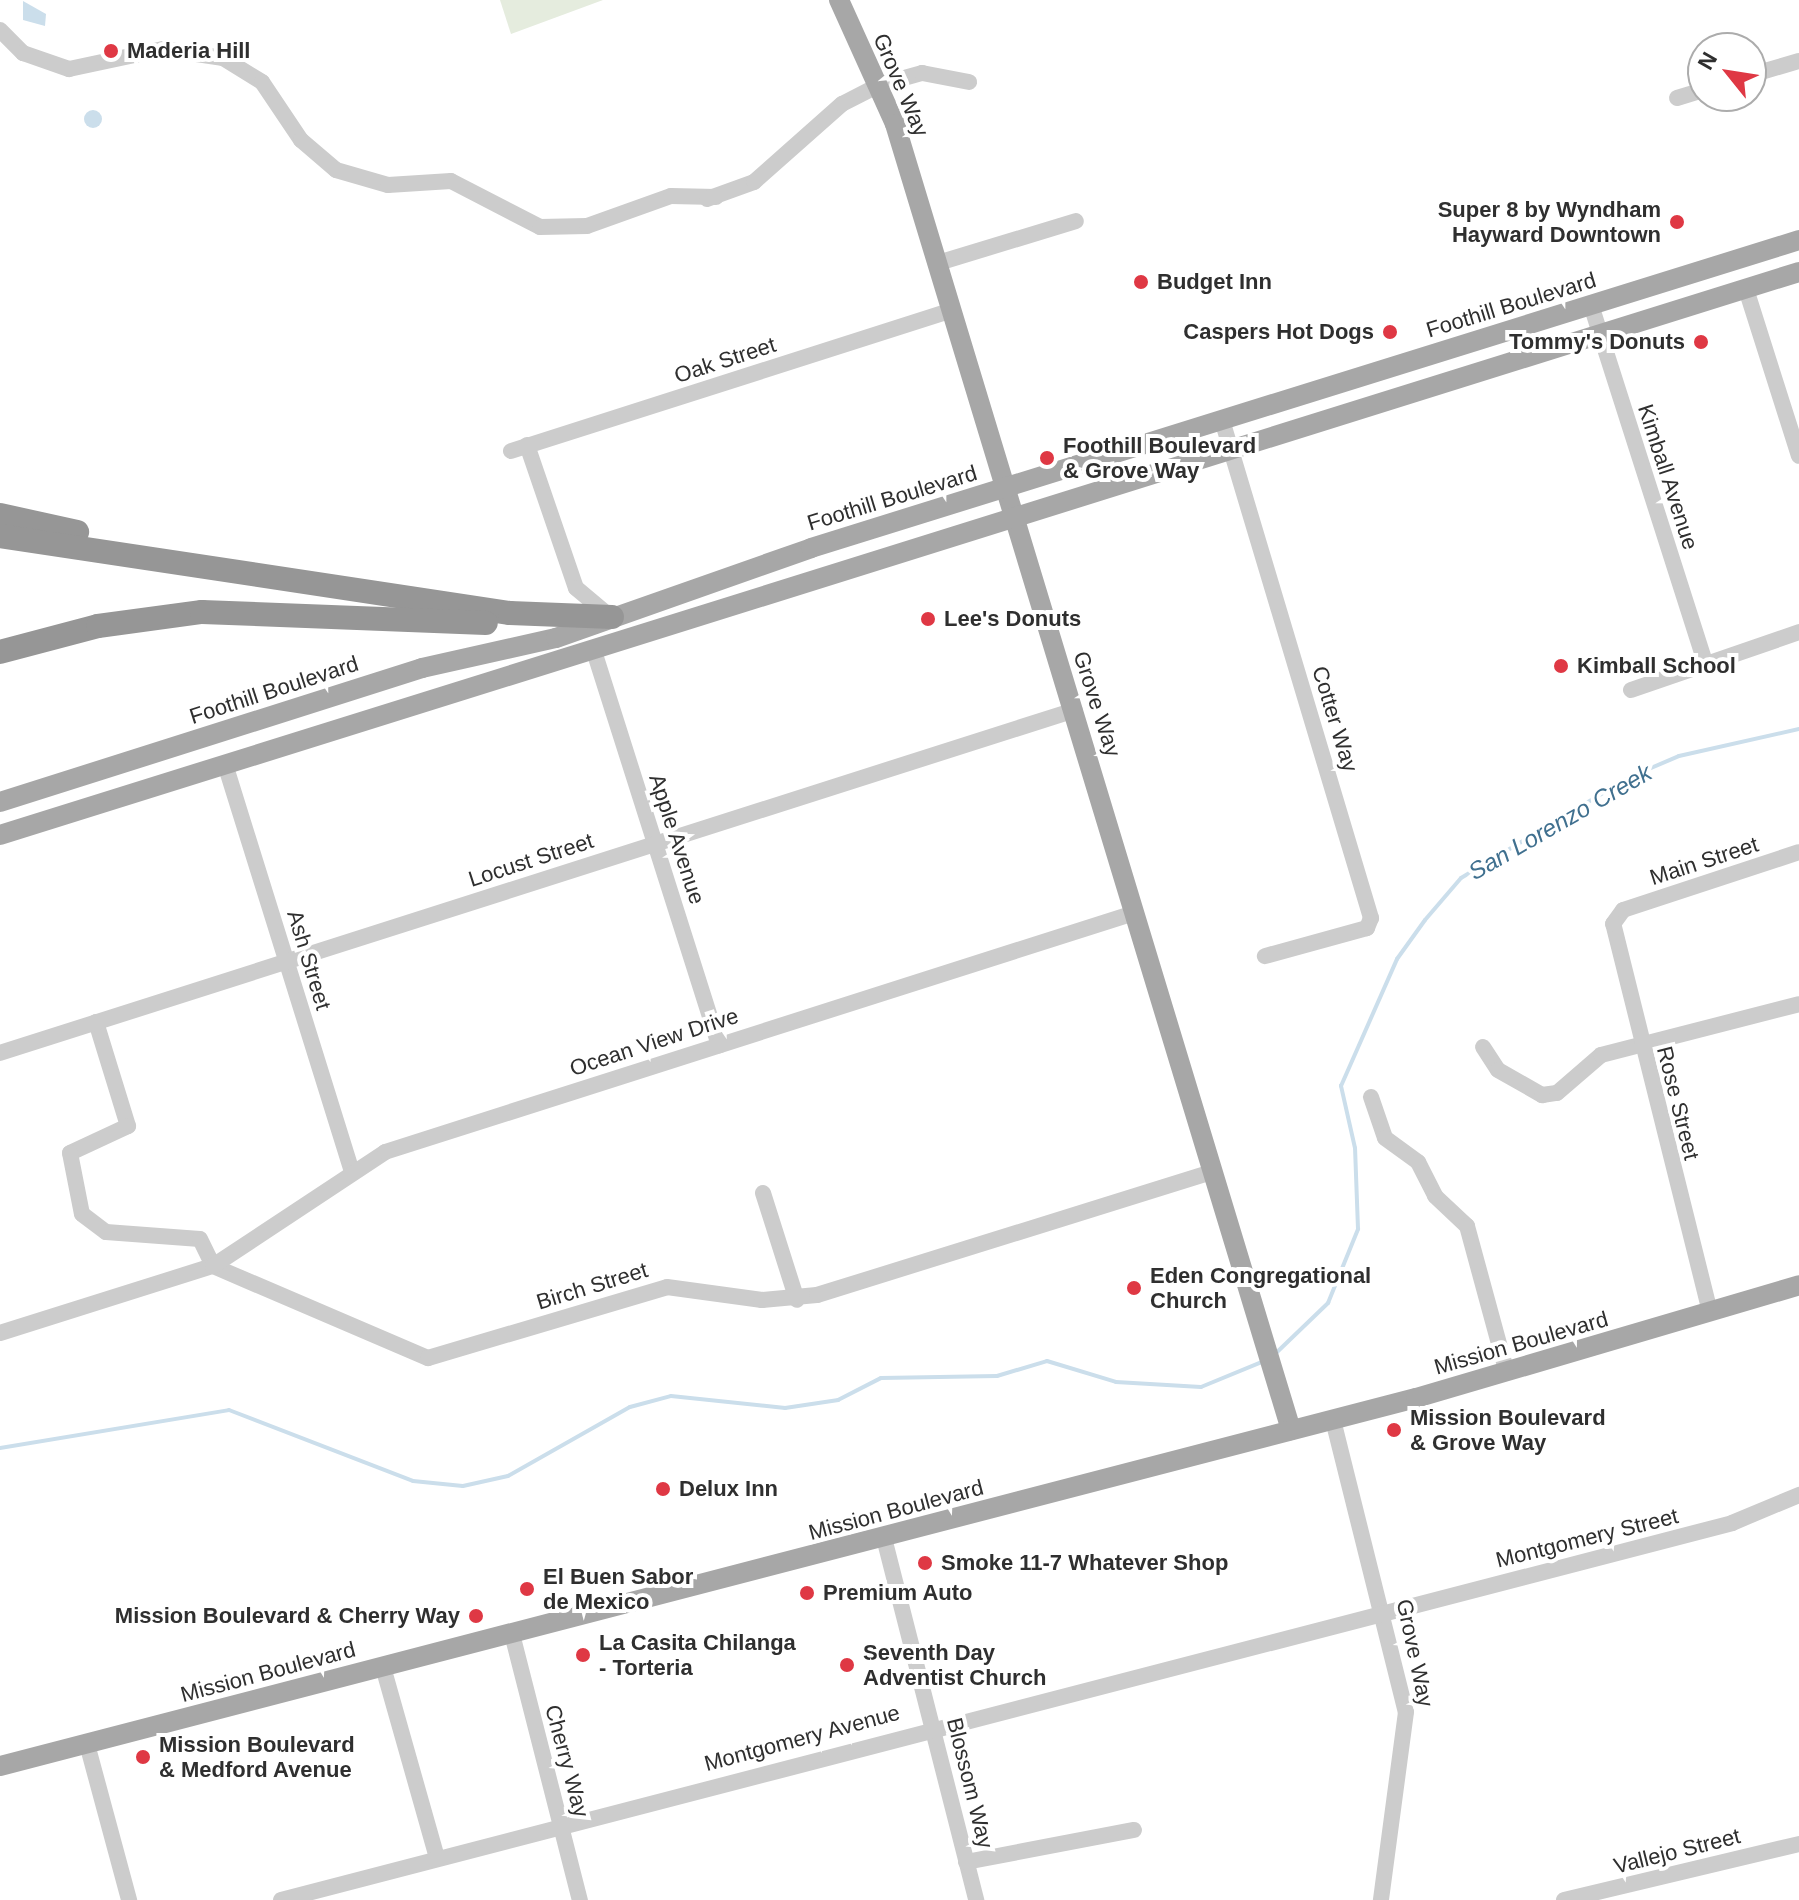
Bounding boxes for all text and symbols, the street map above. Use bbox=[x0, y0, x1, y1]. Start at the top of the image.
street label: Grove Way bbox=[868, 30, 934, 140]
north arrow bbox=[1687, 32, 1767, 112]
place label: Maderia Hill bbox=[127, 38, 250, 64]
marker: Maderia Hill bbox=[102, 42, 120, 60]
text: N bbox=[1693, 48, 1722, 74]
place label: Super 8 by Wyndham Hayward Downtown bbox=[1438, 196, 1661, 248]
marker: Super 8 by Wyndham Hayward Downtown bbox=[1668, 213, 1686, 231]
street label: Foothill Boulevard bbox=[1423, 267, 1599, 343]
place label: Budget Inn bbox=[1157, 269, 1272, 295]
marker: Budget Inn bbox=[1132, 273, 1150, 291]
place label: Caspers Hot Dogs bbox=[1183, 319, 1374, 345]
marker: Caspers Hot Dogs bbox=[1381, 323, 1399, 341]
place label: Tommy's Donuts bbox=[1509, 329, 1685, 355]
street label: Oak Street bbox=[671, 331, 779, 389]
marker: Tommy's Donuts bbox=[1692, 333, 1710, 351]
street label: Kimball Avenue bbox=[1632, 400, 1704, 554]
place label: Foothill Boulevard & Grove Way bbox=[1063, 432, 1256, 484]
marker: Foothill Boulevard & Grove Way bbox=[1038, 449, 1056, 467]
street label: Foothill Boulevard bbox=[804, 460, 980, 536]
place label: Lee's Donuts bbox=[944, 606, 1081, 632]
marker: Lee's Donuts bbox=[919, 610, 937, 628]
street label: Grove Way bbox=[1068, 648, 1126, 760]
street label: Foothill Boulevard bbox=[186, 650, 362, 730]
place label: Kimball School bbox=[1577, 653, 1736, 679]
marker: Kimball School bbox=[1552, 657, 1570, 675]
street label: Cotter Way bbox=[1306, 663, 1364, 775]
water label: San Lorenzo Creek bbox=[1463, 758, 1657, 886]
street label: Apple Avenue bbox=[643, 770, 711, 908]
street label: Locust Street bbox=[465, 827, 597, 893]
street label: Main Street bbox=[1646, 831, 1762, 891]
street label: Ash Street bbox=[281, 907, 337, 1013]
street label: Ocean View Drive bbox=[566, 1002, 742, 1082]
street label: Rose Street bbox=[1651, 1043, 1705, 1163]
street label: Birch Street bbox=[533, 1257, 651, 1315]
place label: Eden Congregational Church bbox=[1150, 1262, 1371, 1314]
marker: Eden Congregational Church bbox=[1125, 1279, 1143, 1297]
street label: Mission Boulevard bbox=[1431, 1306, 1611, 1380]
place label: Mission Boulevard & Grove Way bbox=[1410, 1404, 1606, 1456]
marker: Mission Boulevard & Grove Way bbox=[1385, 1421, 1403, 1439]
street label: Mission Boulevard bbox=[806, 1474, 986, 1546]
place label: Delux Inn bbox=[679, 1476, 778, 1502]
marker: Delux Inn bbox=[654, 1480, 672, 1498]
street label: Montgomery Street bbox=[1493, 1503, 1681, 1573]
place label: Smoke 11-7 Whatever Shop bbox=[941, 1550, 1228, 1576]
marker: Smoke 11-7 Whatever Shop bbox=[916, 1554, 934, 1572]
place label: El Buen Sabor de Mexico bbox=[543, 1563, 693, 1614]
marker: El Buen Sabor de Mexico bbox=[518, 1580, 536, 1598]
place label: Premium Auto bbox=[823, 1580, 973, 1606]
marker: Premium Auto bbox=[798, 1584, 816, 1602]
street label: Grove Way bbox=[1391, 1597, 1439, 1709]
place label: Mission Boulevard & Cherry Way bbox=[115, 1603, 460, 1629]
marker: Mission Boulevard & Cherry Way bbox=[467, 1607, 485, 1625]
place label: La Casita Chilanga - Torteria bbox=[599, 1629, 796, 1680]
street label: Mission Boulevard bbox=[178, 1636, 358, 1708]
place label: Seventh Day Adventist Church bbox=[863, 1639, 1046, 1690]
marker: La Casita Chilanga - Torteria bbox=[574, 1646, 592, 1664]
marker: Seventh Day Adventist Church bbox=[838, 1656, 856, 1674]
street label: Montgomery Avenue bbox=[701, 1699, 903, 1777]
street label: Cherry Way bbox=[539, 1702, 595, 1820]
street label: Blossom Way bbox=[941, 1715, 999, 1851]
place label: Mission Boulevard & Medford Avenue bbox=[159, 1731, 355, 1782]
marker: Mission Boulevard & Medford Avenue bbox=[134, 1748, 152, 1766]
street label: Vallejo Street bbox=[1611, 1823, 1743, 1879]

